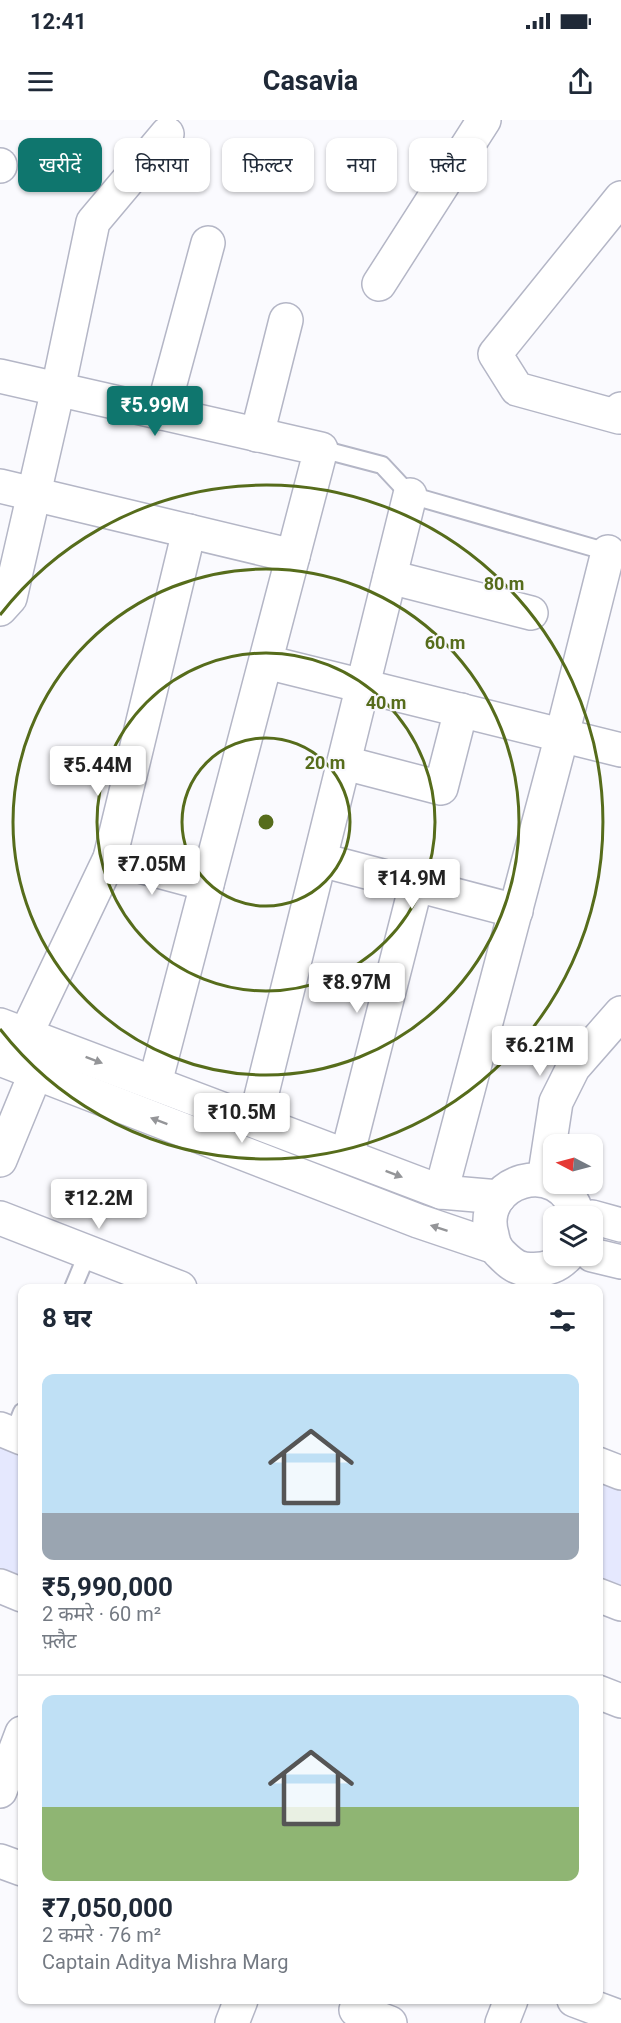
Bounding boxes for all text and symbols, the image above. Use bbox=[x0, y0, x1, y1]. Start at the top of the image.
text: 12:41 bbox=[30, 9, 87, 34]
icon: menu bbox=[24, 65, 57, 98]
text: Casavia bbox=[263, 65, 358, 97]
icon: share bbox=[564, 65, 597, 98]
chip: खरीदें bbox=[18, 138, 102, 192]
chip: किराया bbox=[114, 138, 210, 192]
chip: फ़िल्टर bbox=[222, 138, 314, 192]
chip: नया bbox=[326, 138, 397, 192]
chip: फ़्लैट bbox=[409, 138, 487, 192]
pin: ₹5.99M bbox=[106, 386, 204, 437]
text: ₹5.99M bbox=[121, 393, 189, 417]
text: 80 m bbox=[484, 573, 524, 594]
text: 60 m bbox=[425, 632, 465, 653]
text: 40 m bbox=[366, 692, 406, 713]
pin: ₹5.44M bbox=[49, 746, 147, 797]
text: 20 m bbox=[305, 752, 345, 773]
text: ₹5.44M bbox=[64, 753, 132, 777]
centre of rings bbox=[256, 812, 276, 832]
pin: ₹7.05M bbox=[103, 845, 201, 896]
text: ₹7.05M bbox=[118, 852, 186, 876]
pin: ₹14.9M bbox=[363, 859, 461, 910]
text: ₹14.9M bbox=[378, 866, 446, 890]
pin: ₹8.97M bbox=[308, 963, 406, 1014]
text: ₹8.97M bbox=[323, 970, 391, 994]
pin: ₹6.21M bbox=[491, 1026, 589, 1077]
text: ₹6.21M bbox=[506, 1033, 574, 1057]
one-way arrow bbox=[85, 1056, 103, 1066]
pin: ₹10.5M bbox=[193, 1093, 291, 1144]
text: ₹10.5M bbox=[208, 1100, 276, 1124]
one-way arrow bbox=[150, 1115, 168, 1125]
north arrow bbox=[543, 1134, 603, 1194]
map controls bbox=[543, 1134, 603, 1266]
one-way arrow bbox=[385, 1170, 403, 1179]
pin: ₹12.2M bbox=[50, 1179, 148, 1230]
text: ₹12.2M bbox=[65, 1186, 133, 1210]
button: layers bbox=[543, 1206, 603, 1266]
one-way arrow bbox=[430, 1223, 448, 1233]
text: 8 घर bbox=[42, 1303, 92, 1333]
icon: filters bbox=[546, 1304, 579, 1337]
icon: home bbox=[257, 1413, 365, 1521]
text: ₹5,990,000 bbox=[42, 1572, 173, 1602]
text: 2 कमरे · 60 m² bbox=[42, 1602, 161, 1626]
text: फ़्लैट bbox=[42, 1629, 77, 1653]
icon: home bbox=[257, 1734, 365, 1842]
text: ₹7,050,000 bbox=[42, 1893, 173, 1923]
text: 2 कमरे · 76 m² bbox=[42, 1923, 161, 1947]
text: Captain Aditya Mishra Marg bbox=[42, 1950, 288, 1974]

